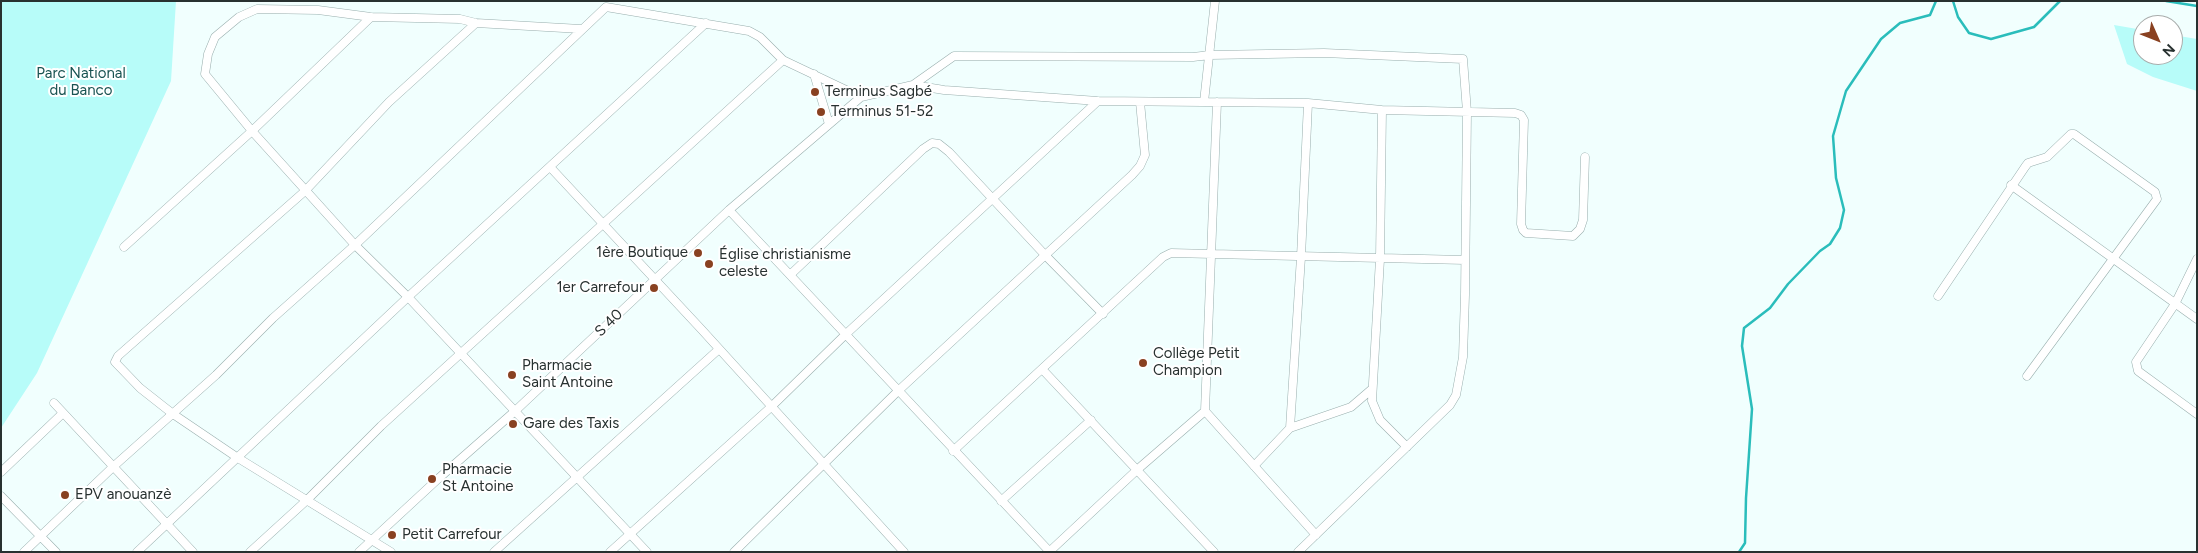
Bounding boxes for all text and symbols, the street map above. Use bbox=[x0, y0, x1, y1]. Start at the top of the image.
north arrow bbox=[2133, 15, 2183, 65]
text: N bbox=[2159, 40, 2178, 60]
park label: Parc National du Banco bbox=[36, 65, 126, 100]
place label: Terminus Sagbé bbox=[825, 83, 932, 101]
marker: Terminus Sagbé bbox=[809, 86, 821, 98]
place label: Terminus 51-52 bbox=[831, 103, 933, 121]
marker: Terminus 51-52 bbox=[815, 106, 827, 118]
place label: 1ère Boutique bbox=[596, 244, 688, 262]
place label: Église christianisme celeste bbox=[719, 246, 851, 281]
marker: 1ère Boutique bbox=[692, 247, 704, 259]
marker: Église christianisme celeste bbox=[703, 258, 715, 270]
place label: 1er Carrefour bbox=[556, 279, 644, 297]
marker: 1er Carrefour bbox=[648, 282, 660, 294]
street label: S 40 bbox=[591, 305, 627, 341]
place label: Collège Petit Champion bbox=[1153, 345, 1240, 380]
place label: Pharmacie Saint Antoine bbox=[522, 357, 613, 392]
marker: Collège Petit Champion bbox=[1137, 357, 1149, 369]
marker: Pharmacie Saint Antoine bbox=[506, 369, 518, 381]
place label: Gare des Taxis bbox=[523, 415, 619, 433]
marker: Gare des Taxis bbox=[507, 418, 519, 430]
place label: Pharmacie St Antoine bbox=[442, 461, 513, 496]
marker: Pharmacie St Antoine bbox=[426, 473, 438, 485]
place label: EPV anouanzè bbox=[75, 486, 171, 504]
marker: EPV anouanzè bbox=[59, 489, 71, 501]
place label: Petit Carrefour bbox=[402, 526, 502, 544]
marker: Petit Carrefour bbox=[386, 529, 398, 541]

